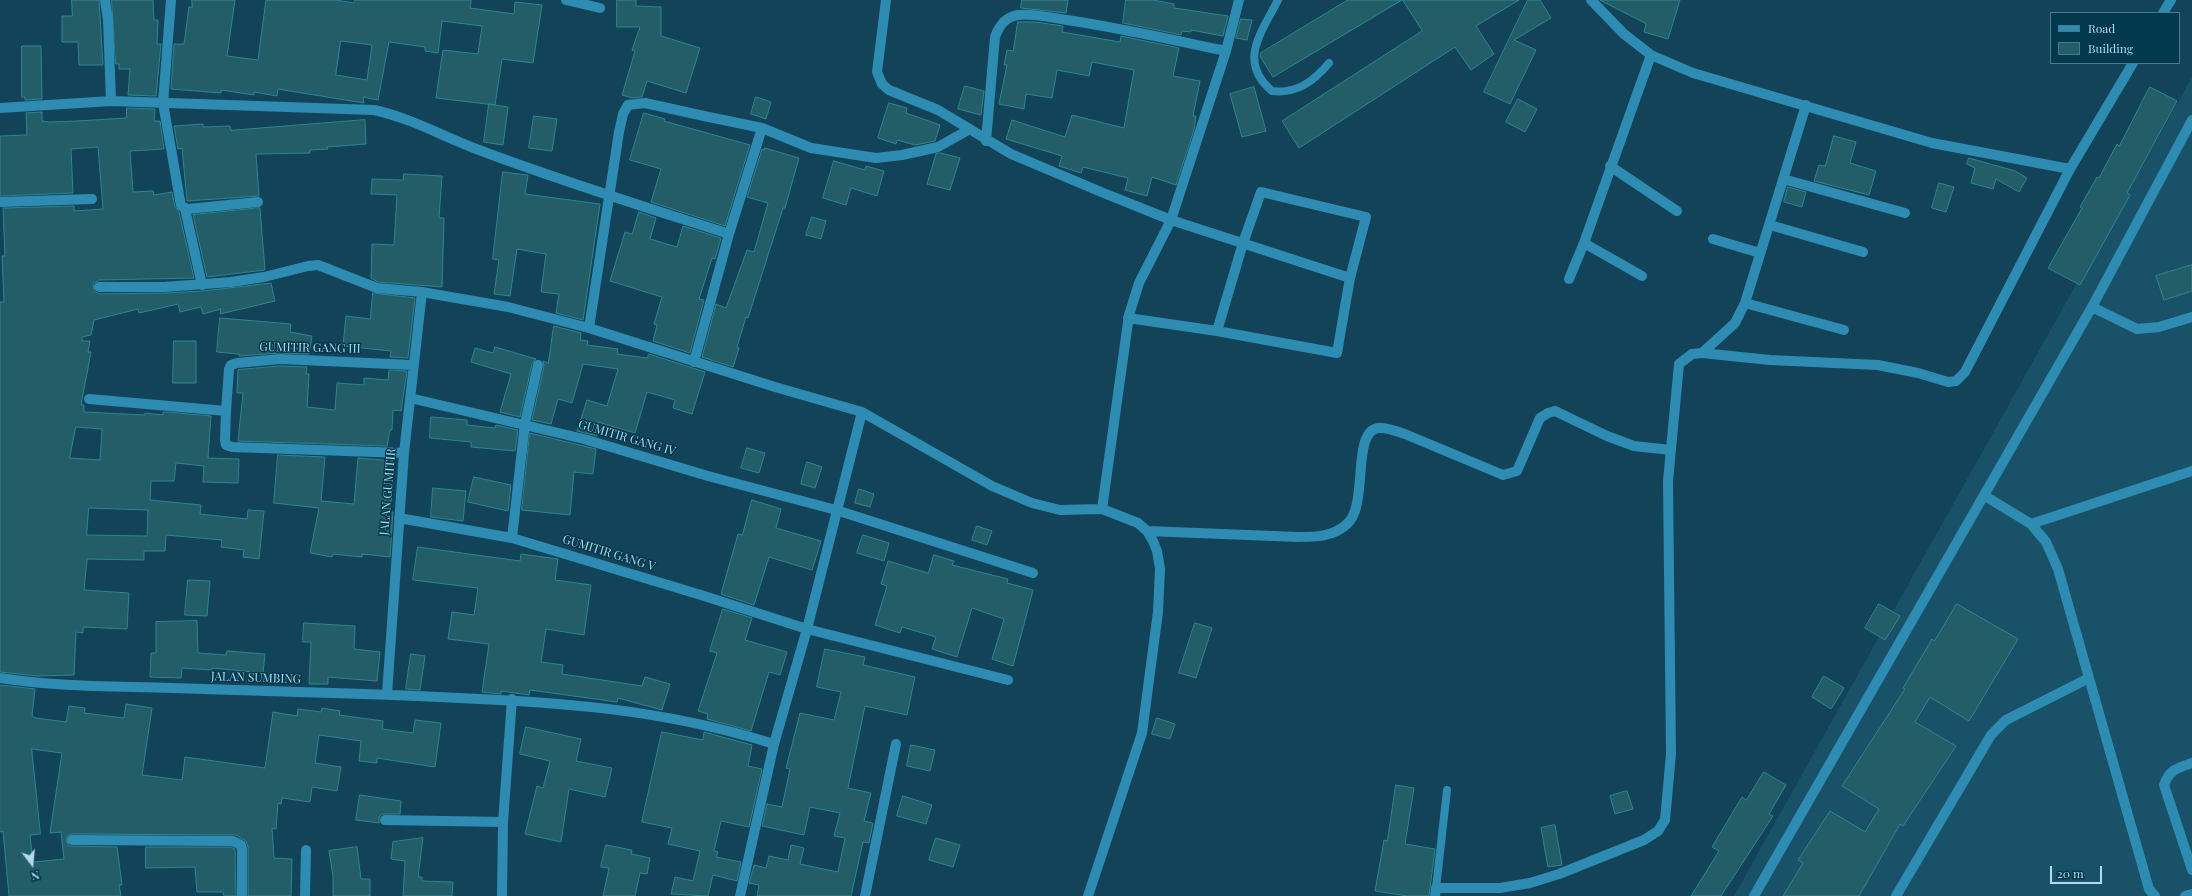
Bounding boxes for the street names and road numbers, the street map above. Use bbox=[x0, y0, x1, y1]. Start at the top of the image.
street label: GUMITIR GANG III bbox=[259, 340, 361, 356]
street label: GUMITIR GANG IV bbox=[577, 417, 677, 459]
street label: JALAN GUMITIR bbox=[377, 448, 399, 536]
street label: GUMITIR GANG V bbox=[561, 532, 657, 574]
street label: JALAN SUMBING bbox=[211, 669, 301, 687]

